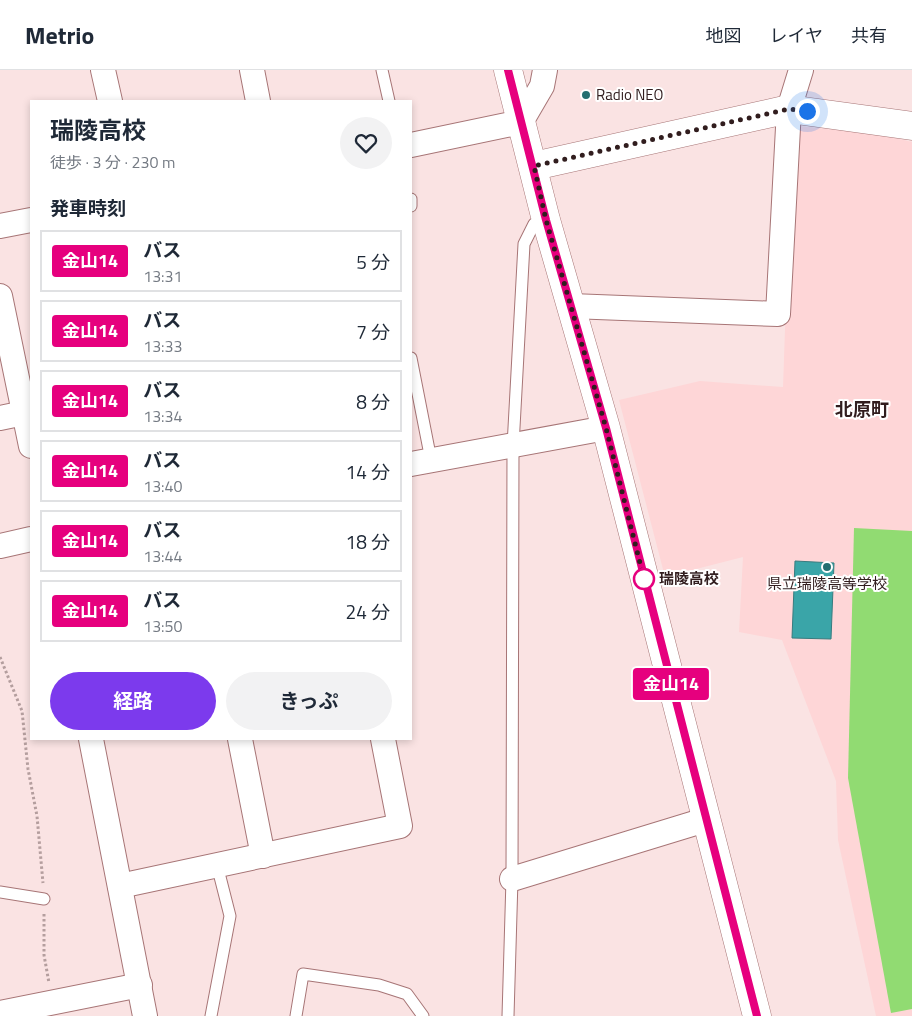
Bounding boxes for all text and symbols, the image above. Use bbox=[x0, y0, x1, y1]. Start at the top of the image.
text: Metrio bbox=[25, 17, 94, 53]
text: 地図 bbox=[706, 22, 742, 49]
text: レイヤ bbox=[770, 22, 823, 49]
text: 共有 bbox=[851, 22, 887, 49]
place label: Radio NEO bbox=[596, 83, 664, 106]
marker: Radio NEO bbox=[580, 89, 592, 101]
your location bbox=[795, 99, 820, 124]
text: 瑞陵高校 bbox=[50, 112, 146, 148]
button: heart bbox=[340, 117, 392, 169]
text: 徒歩 · 3 分 · 230 m bbox=[50, 150, 175, 174]
text: 発車時刻 bbox=[50, 193, 126, 222]
text: バス bbox=[143, 235, 181, 264]
text: 金山14 bbox=[62, 247, 118, 274]
text: 5 分 bbox=[356, 247, 390, 276]
text: 13:31 bbox=[143, 264, 182, 288]
text: バス bbox=[143, 305, 181, 334]
text: 金山14 bbox=[62, 317, 118, 344]
text: 7 分 bbox=[356, 317, 390, 346]
text: 13:33 bbox=[143, 334, 182, 358]
text: バス bbox=[143, 375, 181, 404]
text: 金山14 bbox=[62, 387, 118, 414]
text: 8 分 bbox=[356, 387, 390, 416]
district label: 北原町 bbox=[835, 396, 889, 423]
text: 13:34 bbox=[143, 404, 182, 428]
text: バス bbox=[143, 445, 181, 474]
text: 金山14 bbox=[62, 457, 118, 484]
text: 14 分 bbox=[346, 457, 390, 486]
text: 13:40 bbox=[143, 474, 182, 498]
text: バス bbox=[143, 515, 181, 544]
text: 金山14 bbox=[62, 527, 118, 554]
text: 18 分 bbox=[346, 527, 390, 556]
text: 13:44 bbox=[143, 544, 182, 568]
marker: 県立瑞陵高等学校 bbox=[821, 561, 833, 573]
place label: 瑞陵高校 bbox=[659, 567, 719, 590]
marker: 瑞陵高校 bbox=[633, 568, 655, 590]
place label: 県立瑞陵高等学校 bbox=[767, 572, 887, 595]
text: バス bbox=[143, 585, 181, 614]
text: 金山14 bbox=[62, 597, 118, 624]
text: 24 分 bbox=[346, 597, 390, 626]
text: 13:50 bbox=[143, 614, 182, 638]
line badge: 金山14 bbox=[636, 668, 706, 700]
text: 金山14 bbox=[643, 670, 699, 697]
button: 経路 bbox=[50, 672, 216, 730]
button: きっぷ bbox=[226, 672, 392, 730]

